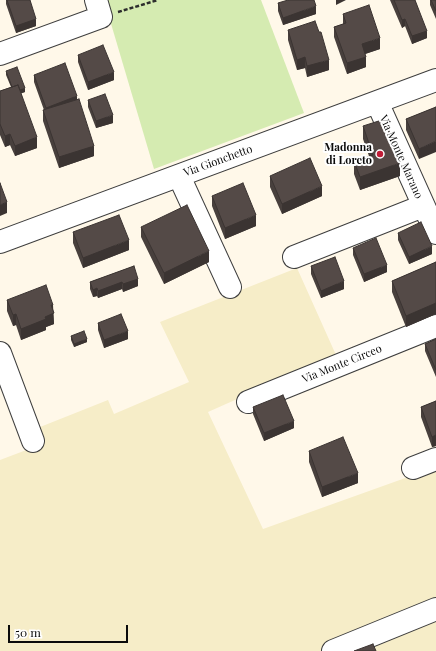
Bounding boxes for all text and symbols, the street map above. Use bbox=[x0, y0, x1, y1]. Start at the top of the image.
street label: Via Monte Marano bbox=[377, 113, 425, 201]
place label: Madonna di Loreto bbox=[324, 141, 372, 167]
street label: Via Gionchetto bbox=[182, 142, 254, 180]
marker: Madonna di Loreto bbox=[375, 149, 385, 159]
street label: Via Monte Circeo bbox=[300, 342, 384, 386]
scale bar bbox=[10, 617, 130, 643]
text: 50 m bbox=[15, 624, 41, 640]

